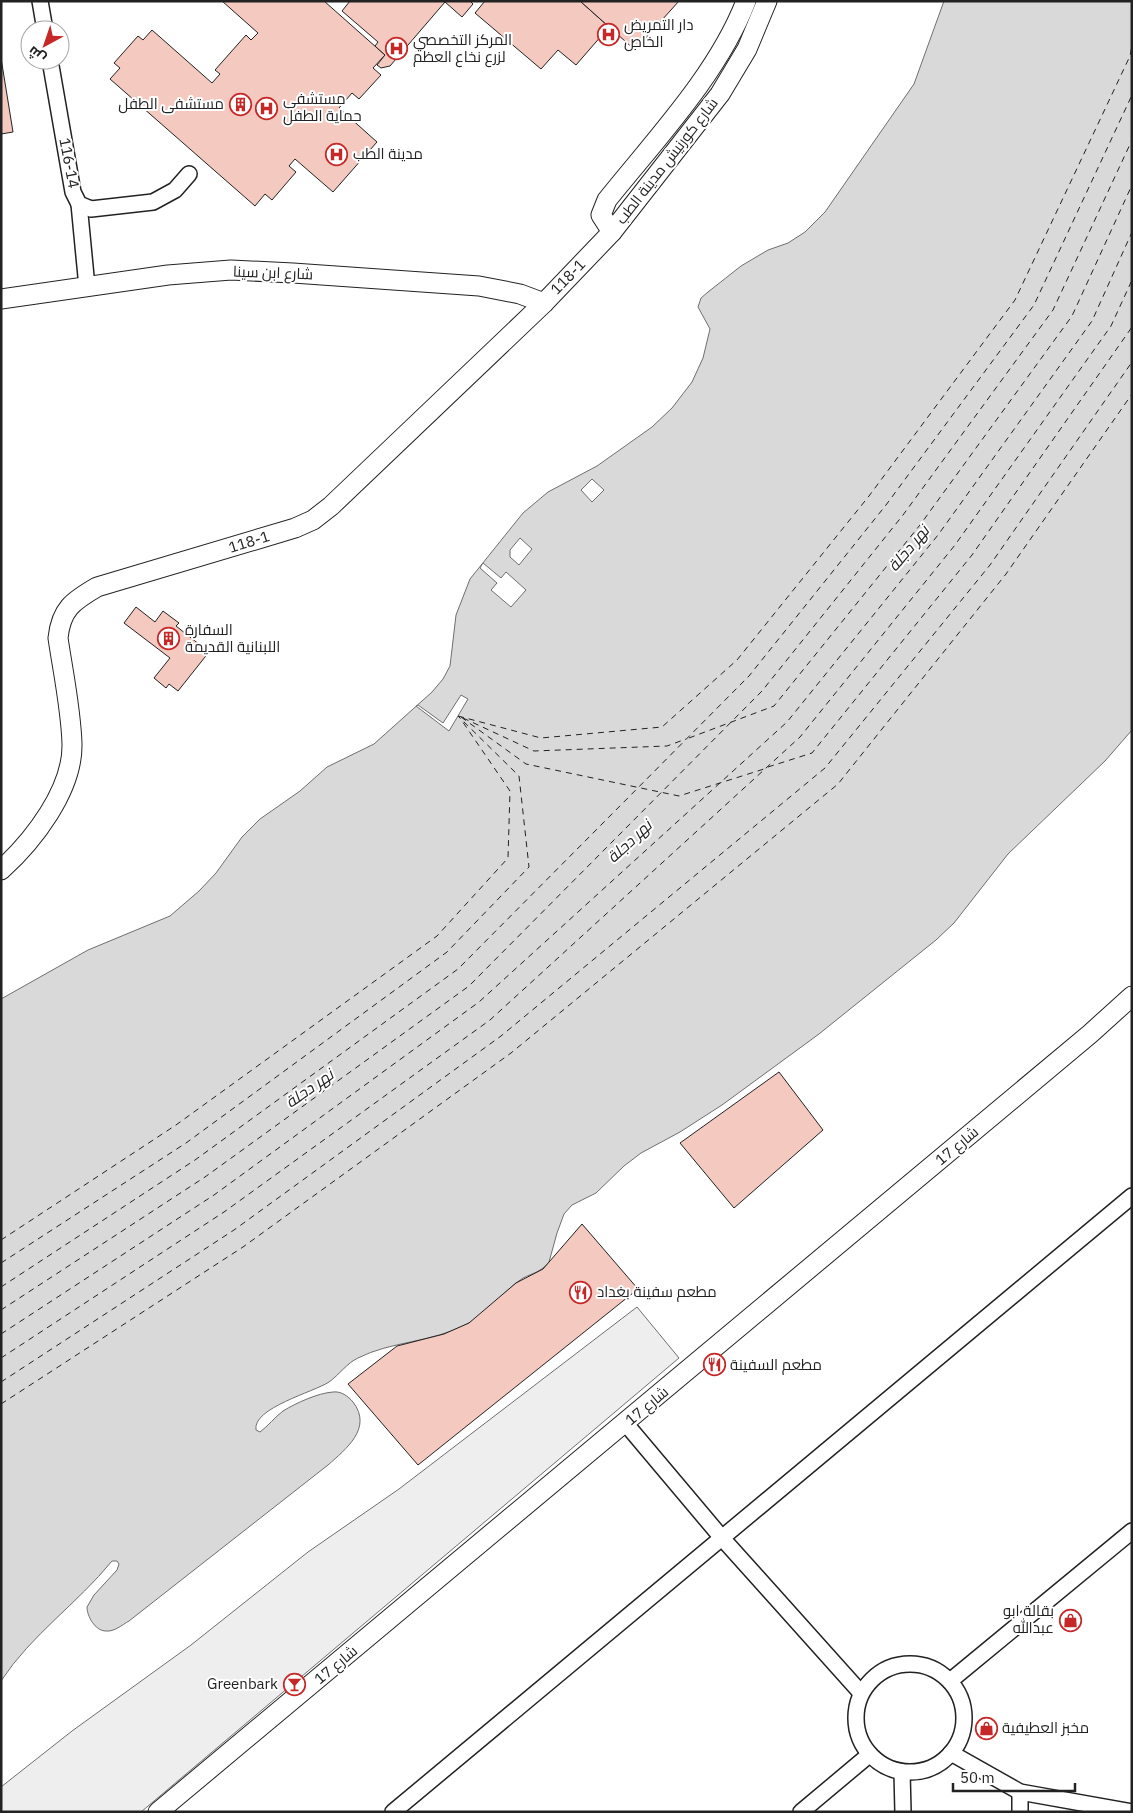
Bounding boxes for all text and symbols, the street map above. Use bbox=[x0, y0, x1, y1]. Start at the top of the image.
place label: دار التمريض الخاص bbox=[624, 15, 694, 52]
north arrow bbox=[20, 20, 70, 70]
hospital icon: دار التمريض الخاص bbox=[596, 22, 620, 46]
place label: المركز التخصصي لزرع نخاع العظم bbox=[413, 30, 512, 68]
hospital icon: المركز التخصصي لزرع نخاع العظم bbox=[385, 37, 409, 61]
text: ش bbox=[24, 42, 49, 68]
place label: مستشفى حماية الطفل bbox=[283, 89, 362, 126]
building icon: مستشفى الطفل bbox=[228, 92, 252, 116]
place label: مستشفى الطفل bbox=[118, 94, 224, 114]
street label: شارع كورنيش مدينة الطب bbox=[611, 94, 723, 229]
hospital icon: مستشفى حماية الطفل bbox=[255, 96, 279, 120]
street label: 116-14 bbox=[55, 136, 84, 190]
hospital icon: مدينة الطب bbox=[325, 142, 349, 166]
place label: مدينة الطب bbox=[353, 144, 423, 163]
street label: 118-1 bbox=[546, 255, 589, 298]
street label: شارع ابن سينا bbox=[232, 262, 313, 285]
water label: نهر دجلة bbox=[883, 520, 934, 575]
street label: 118-1 bbox=[226, 526, 272, 557]
place label: السفارة اللبنانية القديمة bbox=[185, 620, 280, 656]
building icon: السفارة اللبنانية القديمة bbox=[157, 627, 181, 651]
water label: نهر دجلة bbox=[602, 814, 657, 867]
water label: نهر دجلة bbox=[281, 1063, 338, 1112]
street label: شارع 17 bbox=[931, 1122, 983, 1171]
restaurant icon: مطعم سفينة بغداد bbox=[569, 1280, 593, 1304]
place label: مطعم سفينة بغداد bbox=[597, 1282, 717, 1302]
restaurant icon: مطعم السفينة bbox=[702, 1353, 726, 1377]
place label: مطعم السفينة bbox=[730, 1355, 822, 1375]
street label: شارع 17 bbox=[621, 1382, 673, 1431]
place label: بقالة ابو عبدالله bbox=[1003, 1601, 1054, 1637]
shop icon: بقالة ابو عبدالله bbox=[1058, 1608, 1082, 1632]
street label: شارع 17 bbox=[310, 1641, 362, 1690]
bar icon: Greenbark bbox=[282, 1672, 306, 1696]
place label: Greenbark bbox=[207, 1674, 278, 1693]
shop icon: مخبز العطيفية bbox=[974, 1716, 998, 1740]
place label: مخبز العطيفية bbox=[1002, 1718, 1089, 1737]
scale bar bbox=[953, 1760, 1076, 1792]
text: 50 m bbox=[960, 1768, 995, 1787]

